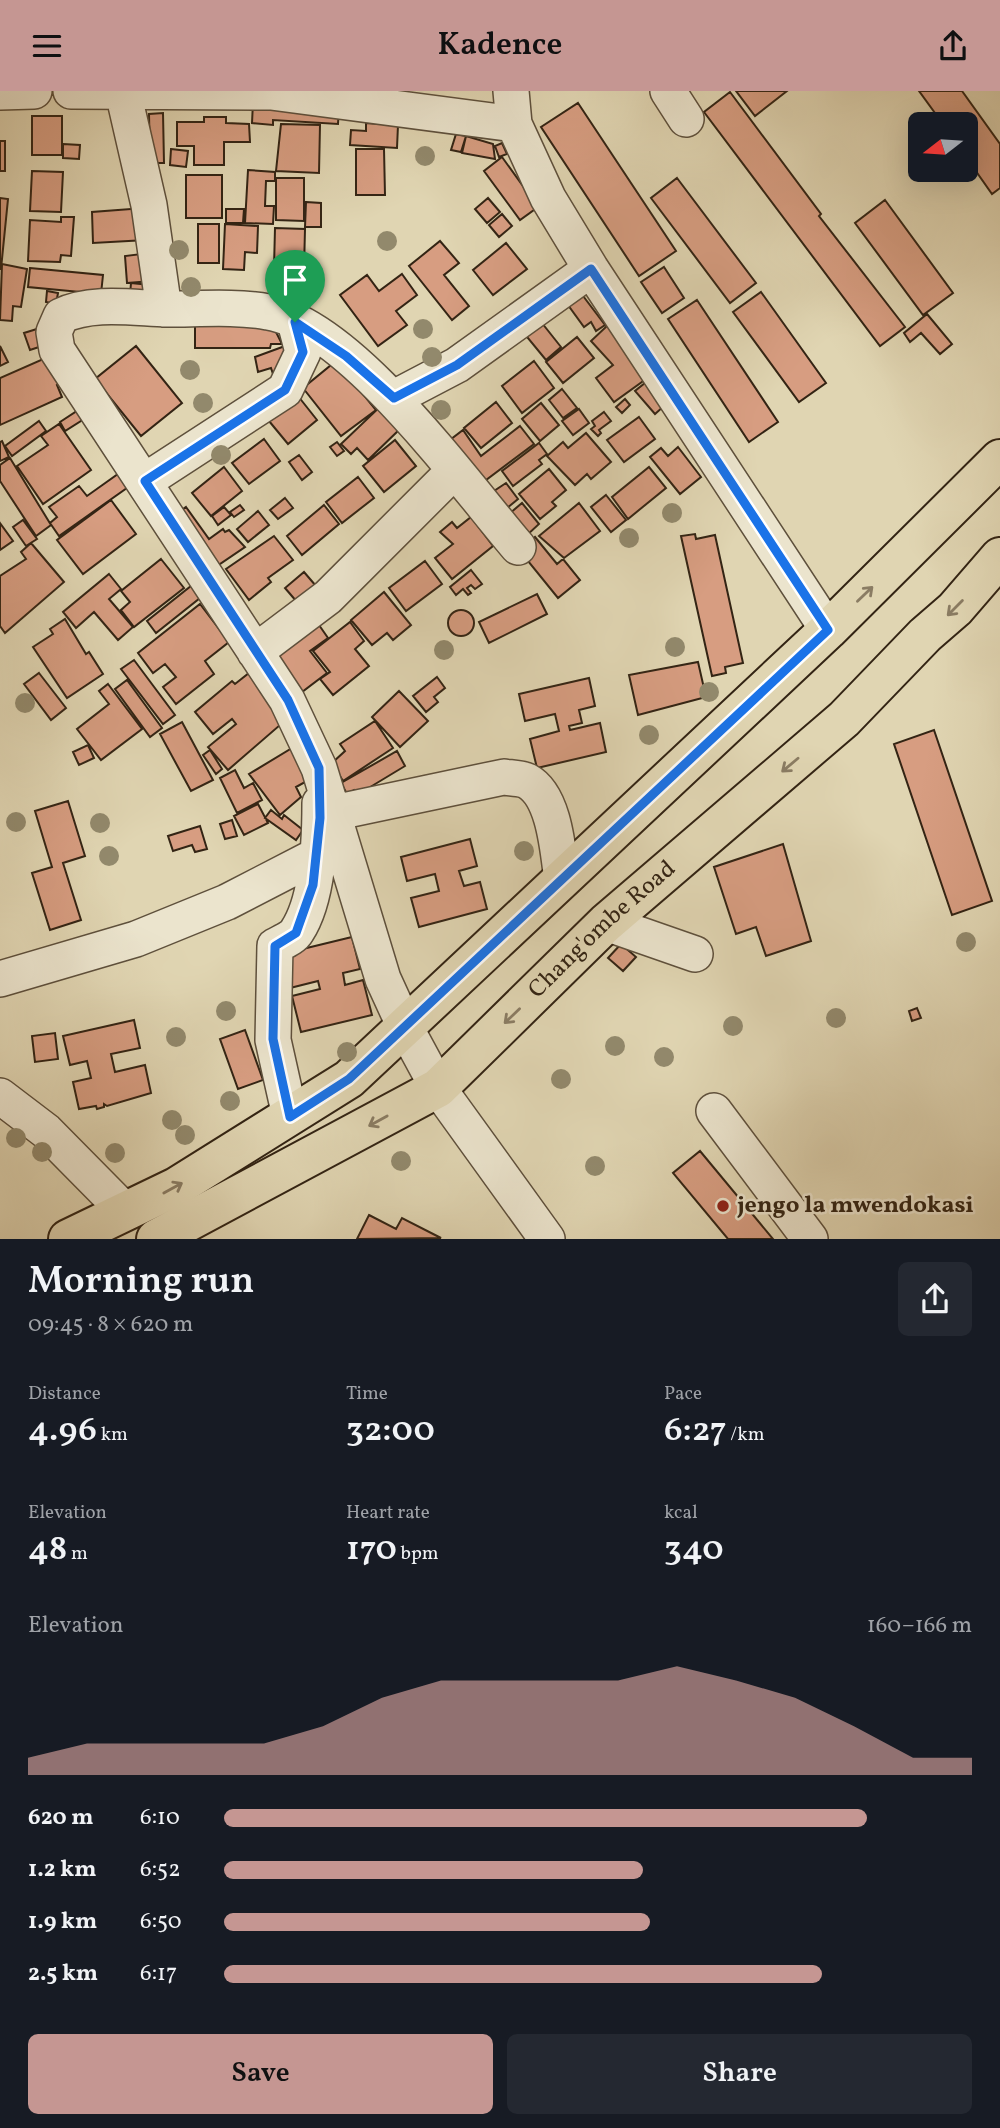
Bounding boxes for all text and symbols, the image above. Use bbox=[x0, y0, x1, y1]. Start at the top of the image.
text: Kadence bbox=[438, 24, 562, 68]
icon: menu bbox=[28, 27, 66, 65]
icon: share bbox=[934, 27, 972, 65]
north arrow bbox=[908, 112, 978, 182]
map controls bbox=[908, 112, 978, 182]
pin bbox=[265, 250, 325, 322]
icon: arrive bbox=[276, 261, 314, 299]
one-way arrow bbox=[856, 586, 874, 602]
one-way arrow bbox=[946, 600, 963, 617]
one-way arrow bbox=[781, 757, 799, 773]
street label: Chang'ombe Road bbox=[521, 853, 684, 1007]
one-way arrow bbox=[504, 1007, 521, 1024]
one-way arrow bbox=[368, 1115, 389, 1128]
one-way arrow bbox=[162, 1181, 183, 1194]
place label: jengo la mwendokasi bbox=[737, 1189, 974, 1223]
marker: jengo la mwendokasi bbox=[715, 1198, 731, 1214]
text: Morning run bbox=[28, 1256, 254, 1309]
button: share bbox=[898, 1262, 972, 1336]
text: 09:45 · 8 × 620 m bbox=[28, 1309, 193, 1341]
text: Distance bbox=[28, 1381, 101, 1407]
text: Time bbox=[346, 1381, 388, 1407]
text: Pace bbox=[664, 1381, 702, 1407]
text: 4.96 bbox=[28, 1407, 97, 1455]
text: 32:00 bbox=[346, 1407, 435, 1455]
text: 6:27 bbox=[664, 1407, 727, 1455]
text: km bbox=[97, 1422, 128, 1448]
text: /km bbox=[727, 1422, 764, 1448]
text: Elevation bbox=[28, 1500, 107, 1526]
text: Heart rate bbox=[346, 1500, 430, 1526]
text: kcal bbox=[664, 1500, 698, 1526]
text: 48 bbox=[28, 1526, 67, 1574]
text: 170 bbox=[346, 1526, 397, 1574]
text: 340 bbox=[664, 1526, 724, 1574]
text: m bbox=[67, 1541, 88, 1567]
text: bpm bbox=[397, 1541, 439, 1567]
text: Elevation bbox=[28, 1610, 124, 1642]
text: 160–166 m bbox=[867, 1610, 972, 1642]
text: 620 m bbox=[28, 1802, 94, 1834]
text: 6:10 bbox=[140, 1802, 180, 1834]
text: 1.2 km bbox=[28, 1854, 97, 1886]
text: 6:52 bbox=[140, 1854, 180, 1886]
text: 1.9 km bbox=[28, 1906, 97, 1938]
text: 6:50 bbox=[140, 1906, 182, 1938]
text: 2.5 km bbox=[28, 1958, 98, 1990]
text: 6:17 bbox=[140, 1958, 177, 1990]
button: Save bbox=[28, 2034, 493, 2114]
button: Share bbox=[507, 2034, 972, 2114]

